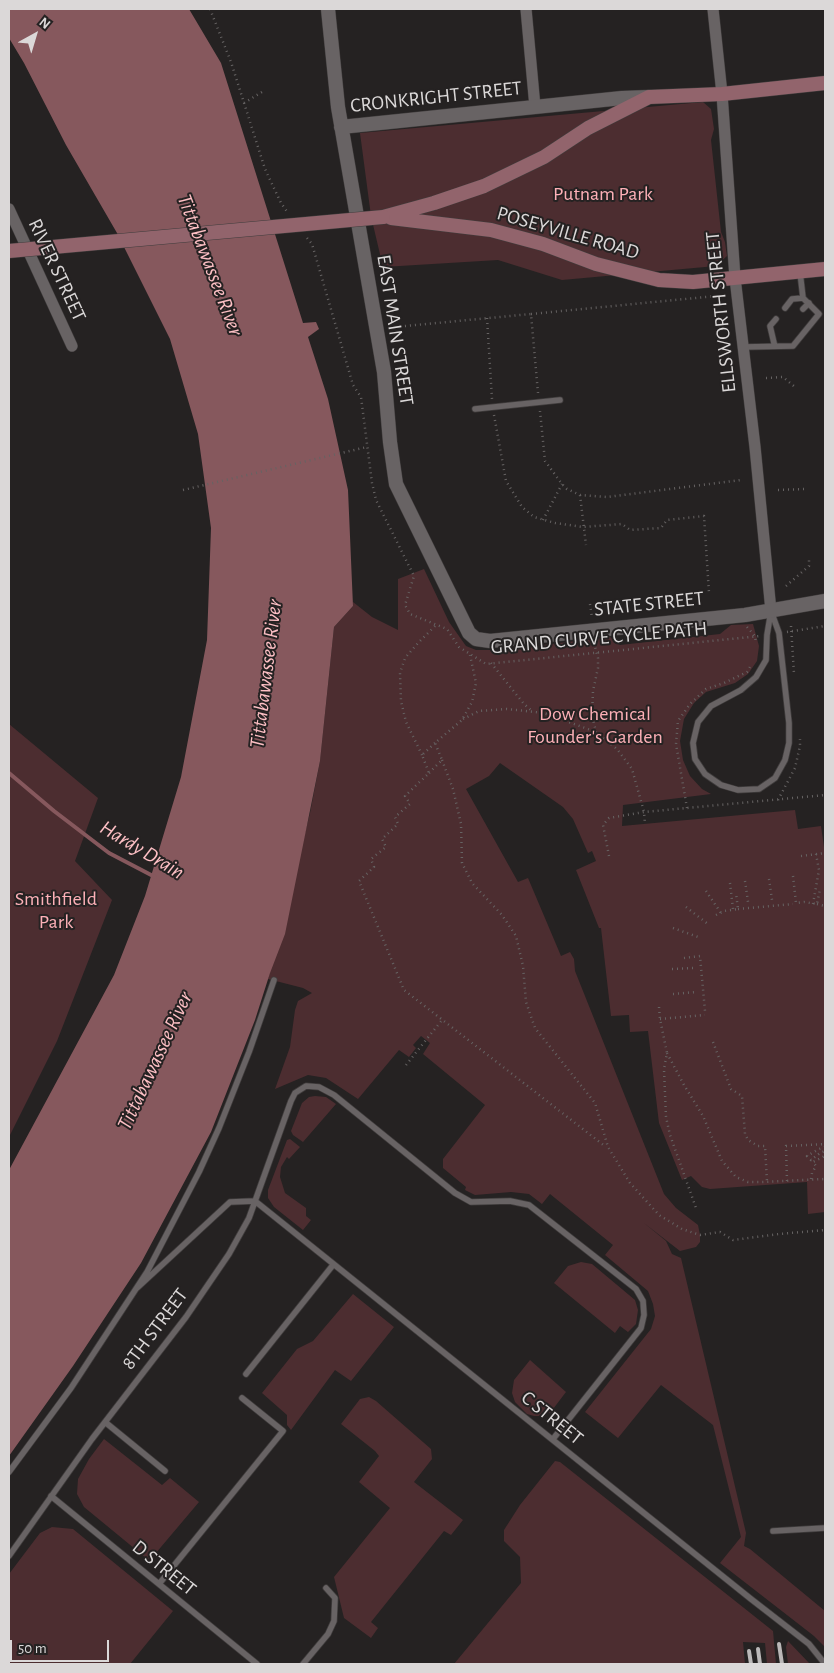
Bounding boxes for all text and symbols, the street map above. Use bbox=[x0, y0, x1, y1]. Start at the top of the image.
north arrow bbox=[10, 10, 60, 60]
text: N bbox=[36, 15, 53, 32]
street label: CRONKRIGHT STREET bbox=[349, 76, 523, 118]
park label: Putnam Park bbox=[553, 182, 653, 206]
water label: Tittabawassee River bbox=[171, 191, 249, 339]
street label: POSEYVILLE ROAD bbox=[494, 201, 642, 265]
street label: RIVER STREET bbox=[23, 215, 91, 325]
street label: ELLSWORTH STREET bbox=[701, 230, 741, 394]
street label: EAST MAIN STREET bbox=[371, 253, 419, 407]
street label: STATE STREET bbox=[593, 586, 705, 622]
water label: Tittabawassee River bbox=[244, 598, 288, 750]
street label: GRAND CURVE CYCLE PATH bbox=[490, 617, 708, 659]
park label: Dow Chemical Founder's Garden bbox=[527, 702, 663, 749]
water label: Hardy Drain bbox=[95, 815, 189, 885]
park label: Smithfield Park bbox=[15, 887, 97, 934]
water label: Tittabawassee River bbox=[112, 988, 198, 1134]
street label: 8TH STREET bbox=[117, 1284, 193, 1374]
street label: C STREET bbox=[516, 1386, 588, 1450]
street label: D STREET bbox=[127, 1535, 201, 1601]
scale bar bbox=[12, 1630, 111, 1662]
text: 50 m bbox=[18, 1641, 47, 1656]

